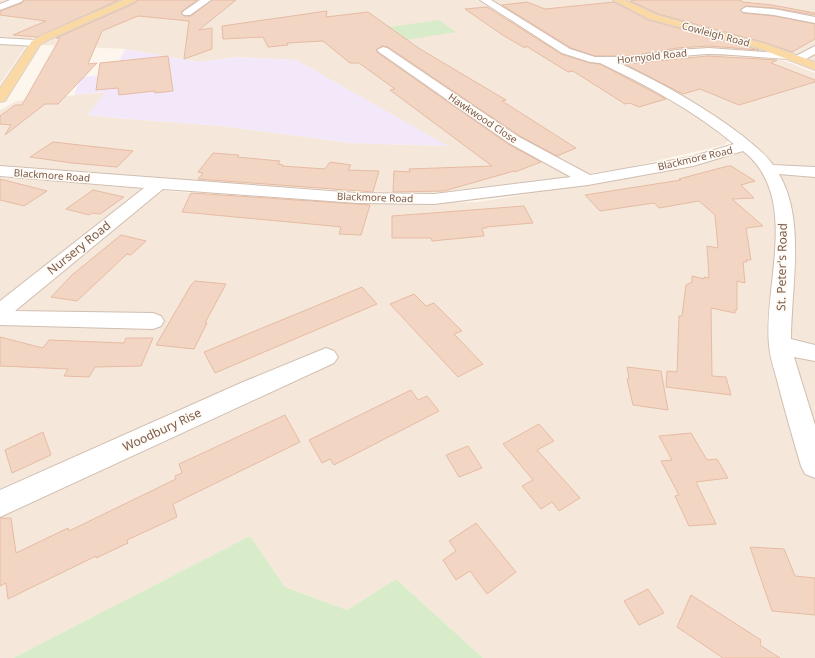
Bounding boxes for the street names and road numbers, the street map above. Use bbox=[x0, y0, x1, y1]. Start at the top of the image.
street label: Cowleigh Road bbox=[680, 18, 752, 50]
street label: Hornyold Road bbox=[616, 45, 688, 67]
street label: Hawkwood Close bbox=[446, 90, 521, 146]
street label: Blackmore Road bbox=[656, 143, 734, 173]
street label: Blackmore Road bbox=[13, 165, 91, 185]
street label: Blackmore Road bbox=[337, 189, 413, 205]
street label: Nursery Road bbox=[43, 217, 114, 278]
street label: St. Peter's Road bbox=[772, 223, 791, 311]
street label: Woodbury Rise bbox=[120, 404, 204, 455]

